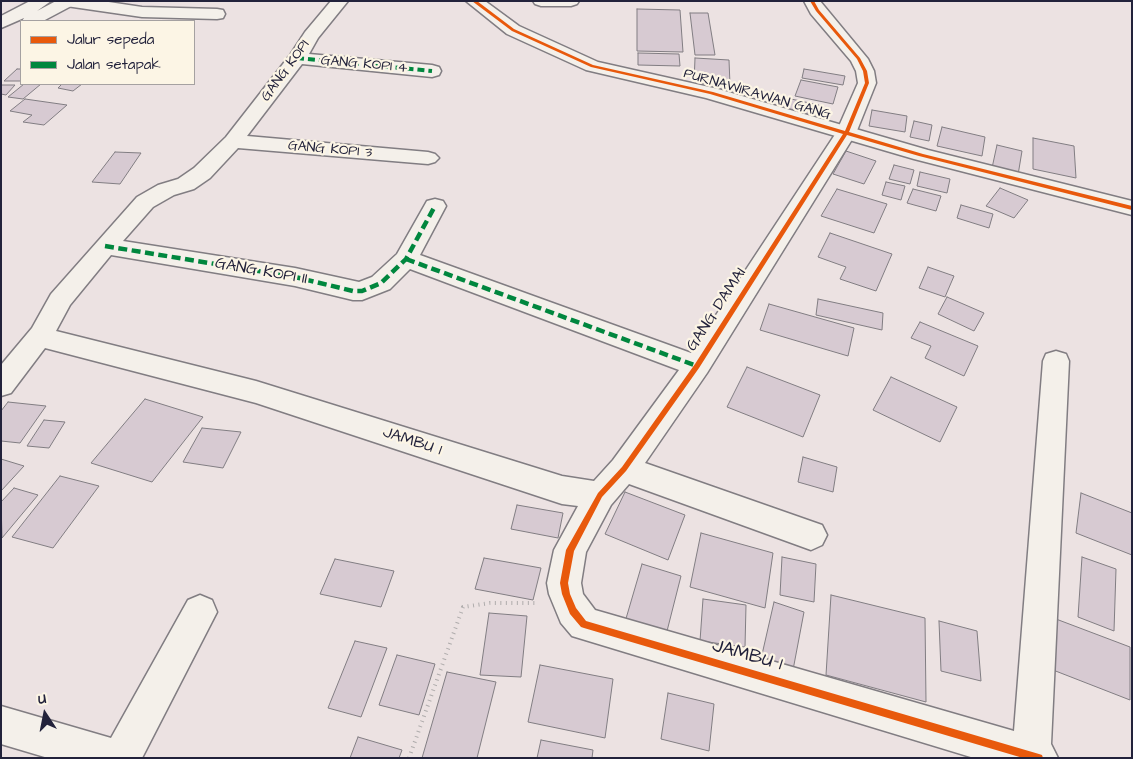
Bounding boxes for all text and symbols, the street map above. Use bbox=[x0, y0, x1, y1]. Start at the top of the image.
legend bbox=[20, 20, 195, 85]
text: Jalur sepeda bbox=[67, 29, 154, 50]
street label: GANG KOPI bbox=[258, 37, 314, 105]
street label: GANG KOPI 4 bbox=[320, 53, 408, 77]
text: Jalan setapak bbox=[67, 54, 161, 75]
street label: PURNAWIRAWAN GANG bbox=[681, 66, 833, 124]
street label: GANG KOPI 3 bbox=[287, 138, 373, 162]
street label: GANG KOPI II bbox=[213, 254, 309, 290]
street label: GANG DAMAI bbox=[683, 265, 751, 355]
street label: JAMBU 1 bbox=[380, 423, 444, 461]
street label: JAMBU 1 bbox=[709, 635, 785, 677]
north arrow bbox=[20, 689, 70, 739]
text: U bbox=[36, 689, 48, 710]

